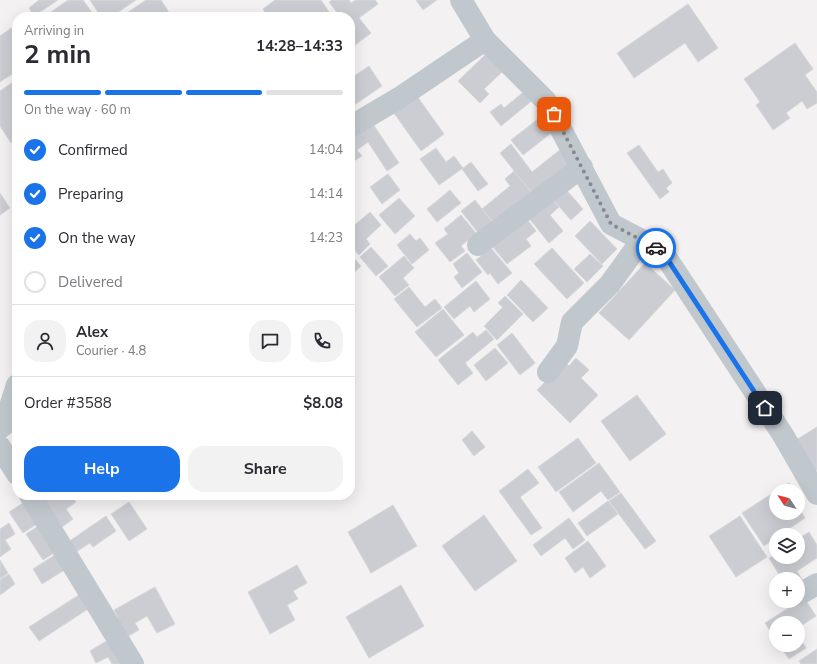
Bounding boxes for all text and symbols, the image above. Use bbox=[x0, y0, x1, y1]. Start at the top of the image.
text: Arriving in bbox=[24, 22, 84, 40]
text: 14:28–14:33 bbox=[256, 36, 343, 56]
text: 2 min bbox=[24, 37, 91, 72]
pin bbox=[537, 97, 571, 131]
text: On the way · 60 m bbox=[24, 101, 131, 119]
icon: bag bbox=[543, 103, 565, 125]
icon: check bbox=[24, 139, 46, 161]
text: Confirmed bbox=[58, 140, 128, 160]
text: 14:04 bbox=[309, 141, 343, 159]
icon: check bbox=[24, 183, 46, 205]
text: Preparing bbox=[58, 184, 123, 204]
text: 14:14 bbox=[309, 185, 343, 203]
icon: check bbox=[24, 227, 46, 249]
text: On the way bbox=[58, 228, 136, 248]
courier bbox=[636, 228, 676, 268]
text: 14:23 bbox=[309, 229, 343, 247]
icon: car bbox=[645, 237, 667, 259]
text: Delivered bbox=[58, 272, 123, 292]
button: person bbox=[24, 320, 66, 362]
button: chat bbox=[249, 320, 291, 362]
button: phone bbox=[301, 320, 343, 362]
text: Alex bbox=[76, 322, 108, 342]
text: Courier · 4.8 bbox=[76, 342, 146, 360]
pin bbox=[748, 391, 782, 425]
text: Order #3588 bbox=[24, 393, 112, 413]
text: $8.08 bbox=[303, 393, 343, 413]
icon: home bbox=[754, 397, 776, 419]
button: Help bbox=[24, 446, 180, 492]
button: Share bbox=[188, 446, 343, 492]
north arrow bbox=[769, 484, 805, 520]
map controls bbox=[769, 484, 805, 652]
button: layers bbox=[769, 528, 805, 564]
button: + bbox=[769, 572, 805, 608]
button: − bbox=[769, 616, 805, 652]

